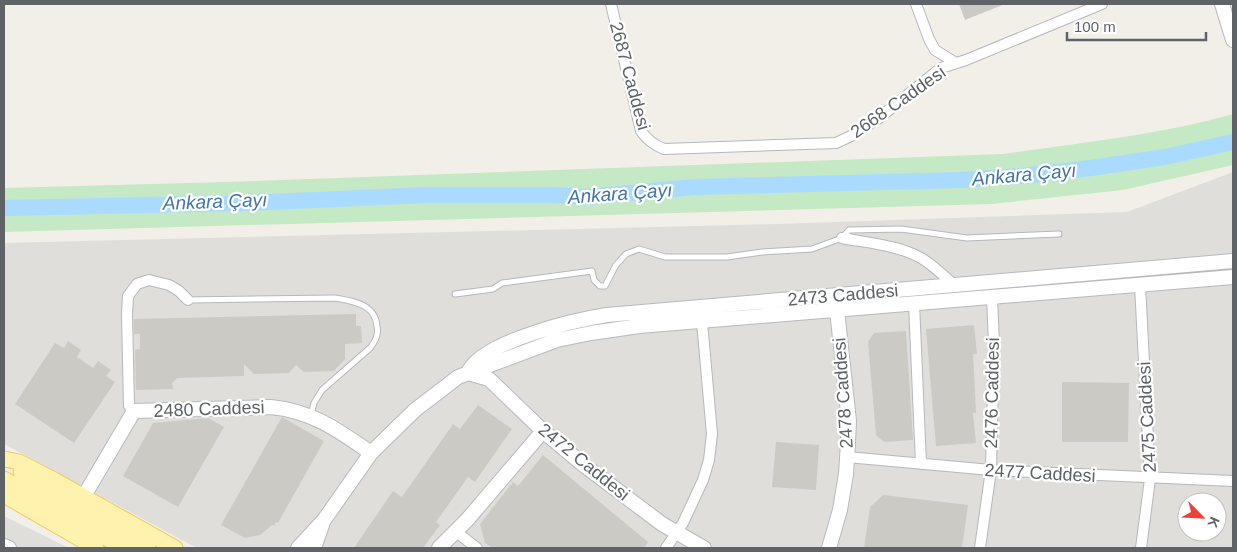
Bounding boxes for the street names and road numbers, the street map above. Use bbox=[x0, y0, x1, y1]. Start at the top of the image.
street label: 2687 Caddesi bbox=[606, 20, 654, 132]
street label: 2668 Caddesi bbox=[847, 62, 949, 142]
street label: 2473 Caddesi bbox=[787, 280, 899, 310]
street label: 2478 Caddesi bbox=[829, 337, 857, 449]
street label: 2476 Caddesi bbox=[981, 337, 1003, 449]
street label: 2475 Caddesi bbox=[1134, 361, 1160, 473]
street label: 2480 Caddesi bbox=[153, 397, 265, 421]
street label: 2472 Caddesi bbox=[535, 419, 633, 505]
street label: 2477 Caddesi bbox=[984, 460, 1096, 486]

